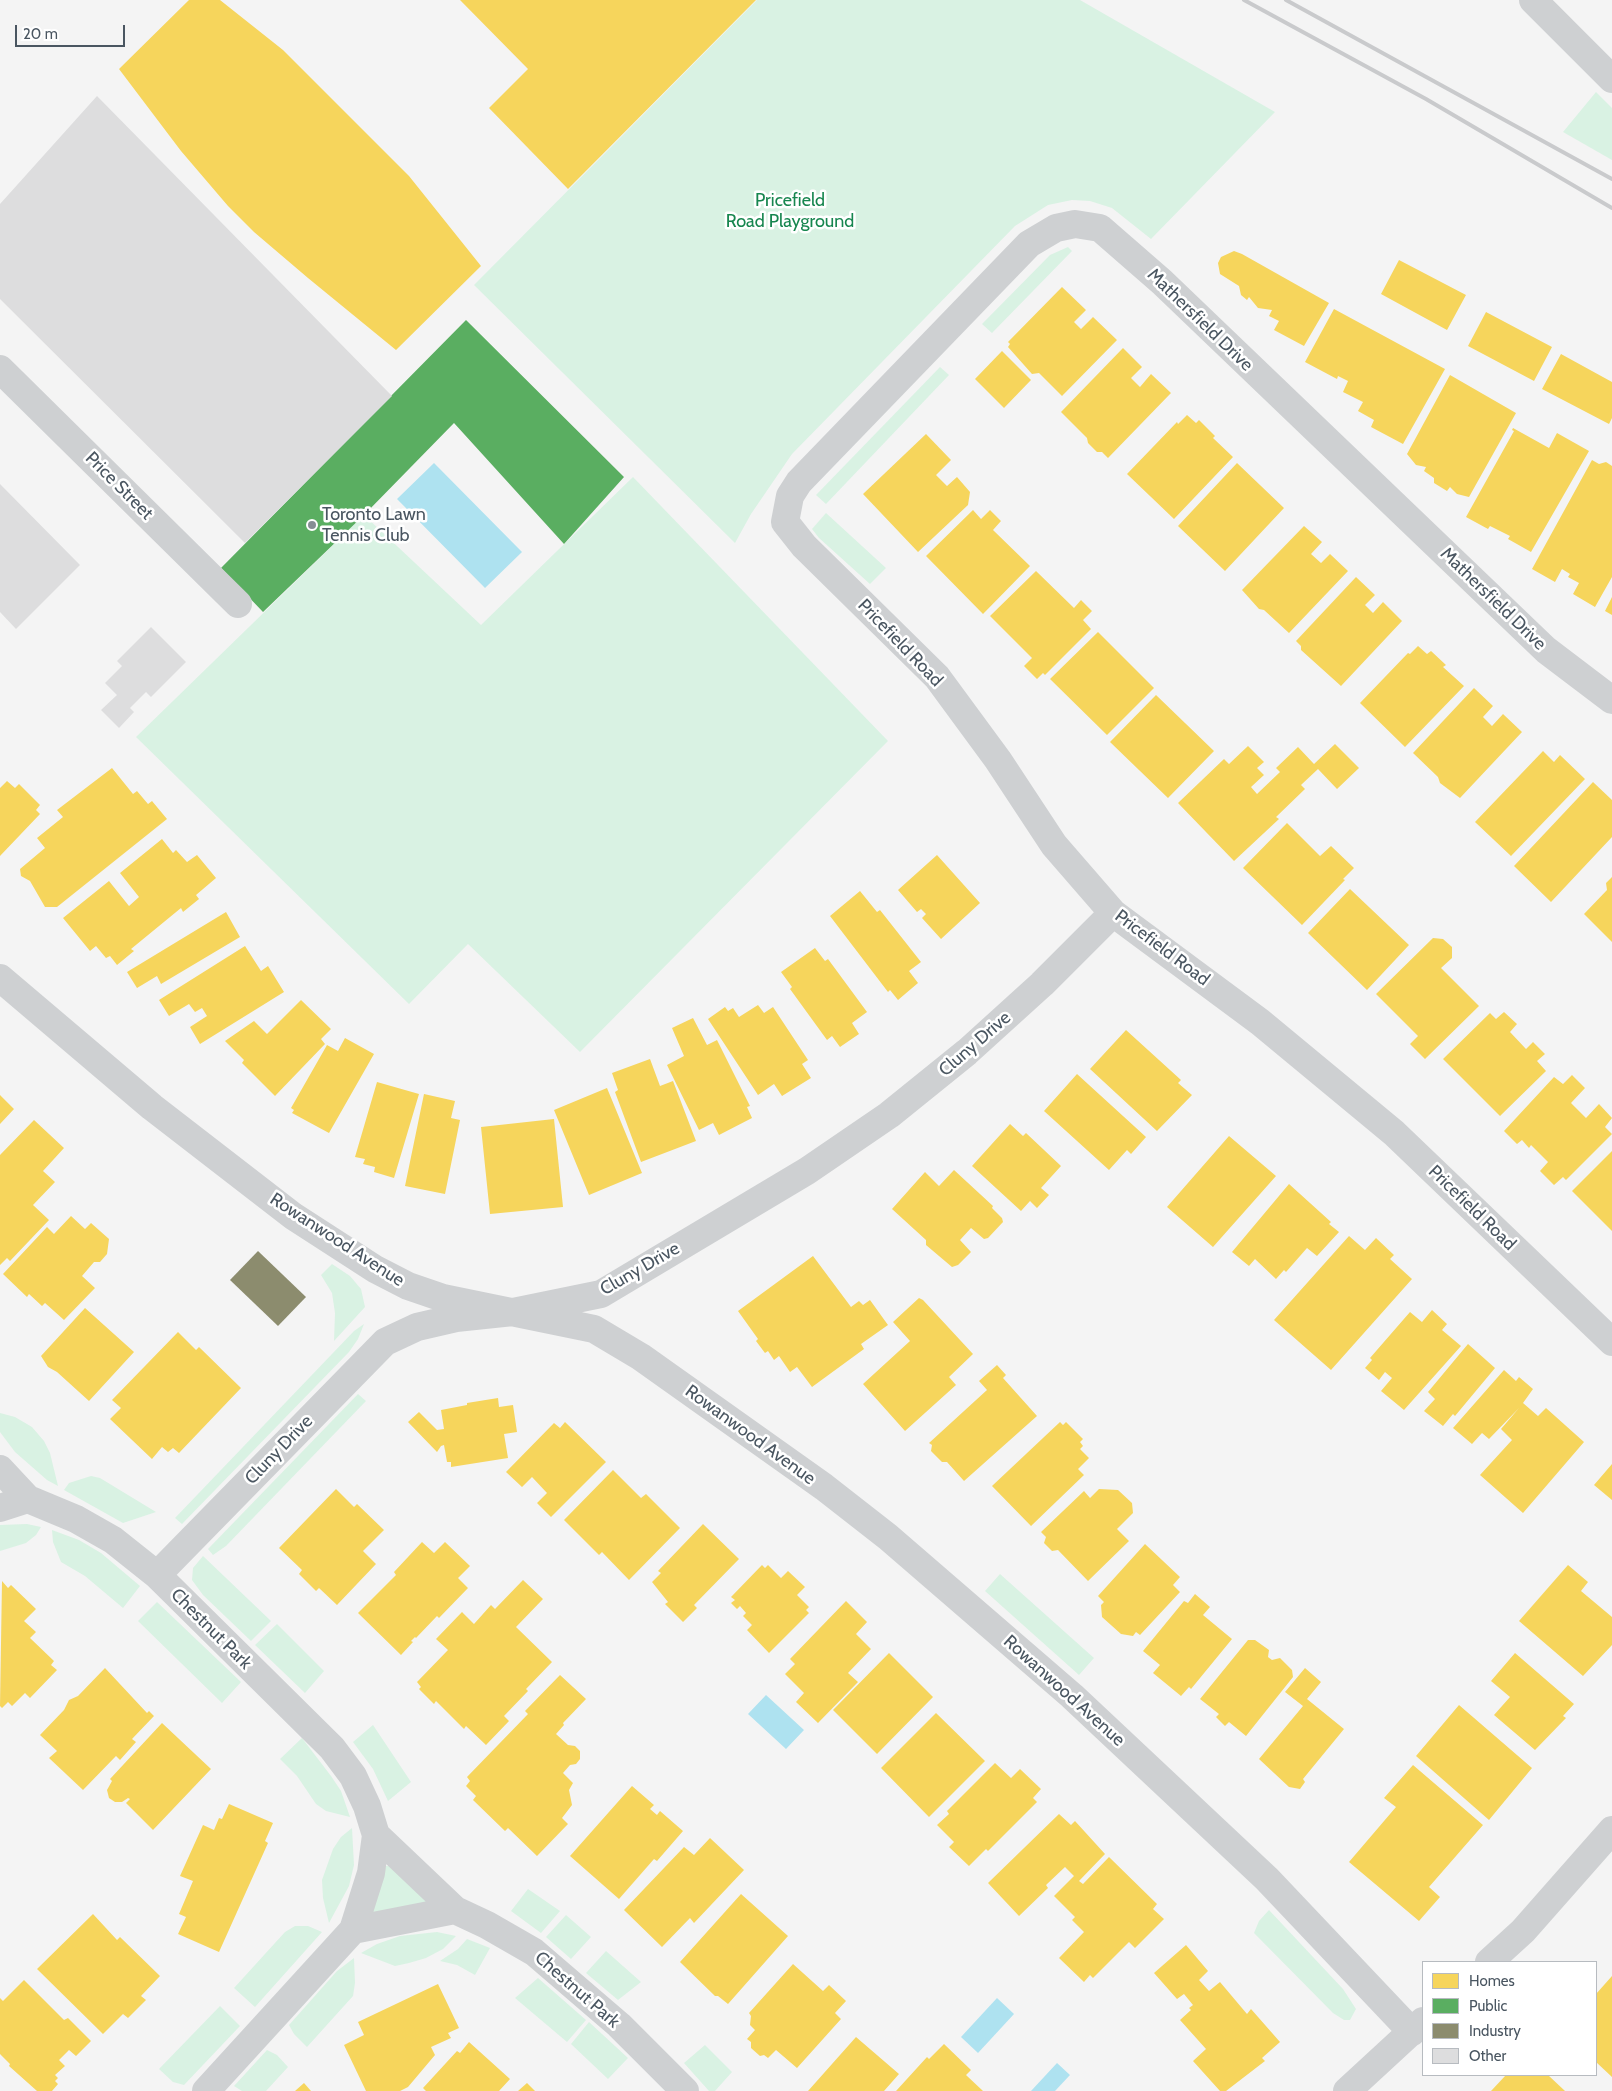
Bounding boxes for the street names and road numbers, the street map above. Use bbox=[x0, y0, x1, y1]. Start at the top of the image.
street label: Mathersfield Drive bbox=[1143, 264, 1257, 376]
street label: Price Street bbox=[81, 448, 157, 524]
street label: Mathersfield Drive bbox=[1436, 543, 1550, 655]
street label: Pricefield Road bbox=[853, 595, 947, 691]
street label: Pricefield Road bbox=[1110, 905, 1214, 991]
street label: Cluny Drive bbox=[935, 1007, 1015, 1081]
street label: Pricefield Road bbox=[1424, 1161, 1520, 1255]
street label: Rowanwood Avenue bbox=[266, 1189, 408, 1291]
street label: Cluny Drive bbox=[596, 1238, 684, 1300]
street label: Rowanwood Avenue bbox=[681, 1380, 819, 1490]
street label: Cluny Drive bbox=[241, 1411, 317, 1489]
street label: Chestnut Park bbox=[166, 1584, 256, 1674]
street label: Rowanwood Avenue bbox=[999, 1631, 1129, 1751]
street label: Chestnut Park bbox=[530, 1947, 624, 2033]

